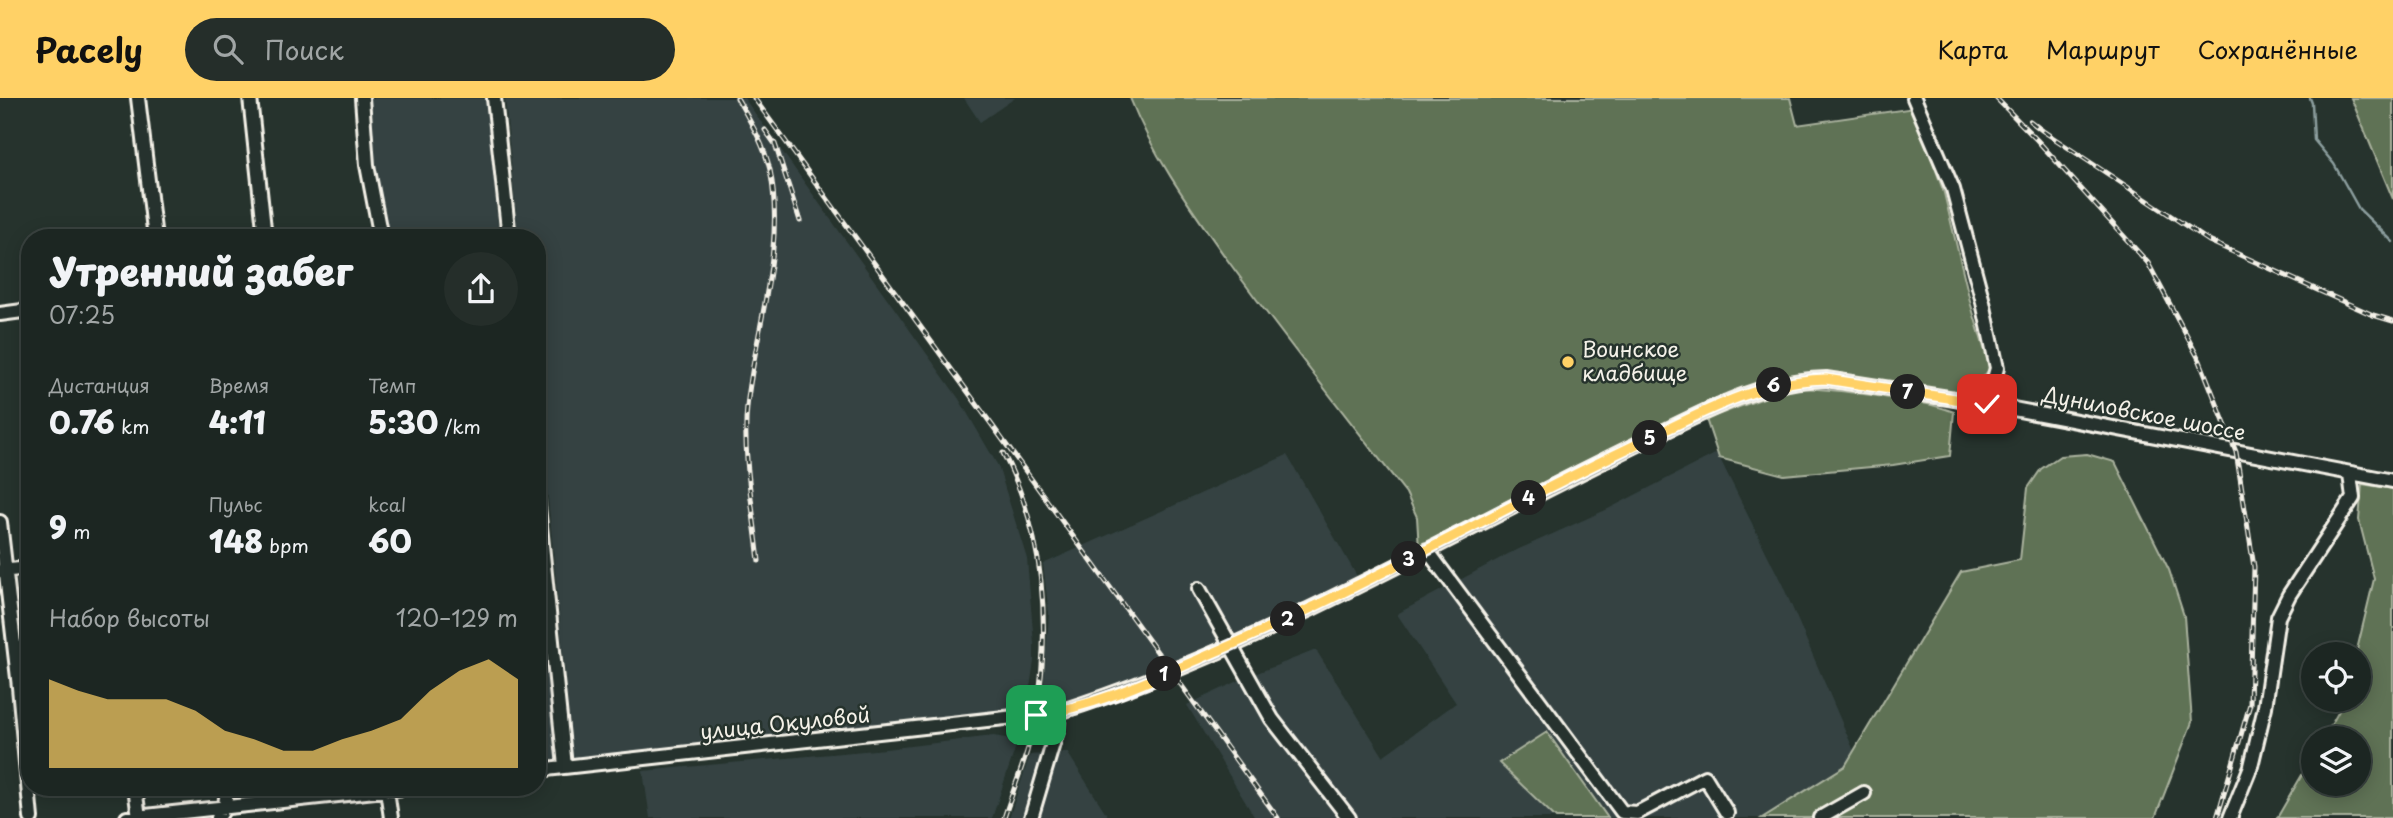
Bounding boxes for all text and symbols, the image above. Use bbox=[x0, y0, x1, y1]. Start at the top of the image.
search box bbox=[185, 18, 675, 81]
text: Pacely bbox=[35, 24, 143, 74]
icon: search bbox=[209, 30, 247, 68]
text: Поиск bbox=[265, 30, 344, 69]
text: Карта bbox=[1937, 31, 2008, 67]
text: Маршрут bbox=[2046, 31, 2160, 67]
text: Сохранённые bbox=[2198, 31, 2358, 67]
text: Утренний забег bbox=[49, 242, 353, 299]
button: share bbox=[444, 252, 518, 326]
text: 07:25 bbox=[49, 297, 115, 332]
place label: Воинское кладбище bbox=[1582, 332, 1688, 388]
marker: Воинское кладбище bbox=[1560, 354, 1576, 370]
pin: 6 bbox=[1756, 368, 1792, 402]
text: 6 bbox=[1767, 370, 1780, 398]
text: Дистанция bbox=[49, 371, 150, 399]
text: Время bbox=[209, 371, 269, 399]
text: Темп bbox=[368, 371, 416, 399]
pin: 7 bbox=[1890, 374, 1926, 410]
pin bbox=[1957, 374, 2017, 434]
street label: Дуниловское шоссе bbox=[2039, 376, 2249, 447]
text: 7 bbox=[1902, 377, 1913, 405]
icon: check bbox=[1968, 385, 2006, 423]
text: 0.76 bbox=[49, 399, 115, 444]
text: 4:11 bbox=[209, 399, 266, 444]
text: 5:30 bbox=[368, 399, 438, 444]
text: km bbox=[115, 412, 150, 440]
text: /km bbox=[438, 412, 481, 440]
pin: 5 bbox=[1632, 420, 1668, 456]
text: 5 bbox=[1643, 423, 1656, 451]
pin: 4 bbox=[1512, 480, 1546, 516]
text: 4 bbox=[1522, 483, 1535, 511]
text: Пульс bbox=[209, 490, 262, 518]
text: kcal bbox=[368, 490, 406, 518]
text: 9 bbox=[49, 504, 67, 549]
text: m bbox=[67, 517, 90, 545]
text: 148 bbox=[209, 518, 263, 563]
text: 60 bbox=[368, 518, 412, 563]
text: bpm bbox=[263, 531, 309, 559]
pin: 3 bbox=[1392, 542, 1426, 576]
text: 3 bbox=[1402, 544, 1415, 572]
text: Набор высоты bbox=[49, 600, 210, 635]
text: 120–129 m bbox=[396, 600, 518, 635]
pin: 2 bbox=[1270, 602, 1306, 636]
text: 2 bbox=[1281, 604, 1294, 632]
map controls bbox=[2301, 642, 2371, 796]
button: locate bbox=[2301, 642, 2371, 712]
pin: 1 bbox=[1146, 656, 1182, 692]
text: 1 bbox=[1159, 659, 1168, 687]
pin bbox=[1006, 685, 1066, 745]
icon: arrive bbox=[1017, 696, 1055, 734]
street label: улица Окуловой bbox=[698, 697, 871, 747]
button: layers bbox=[2301, 726, 2371, 796]

